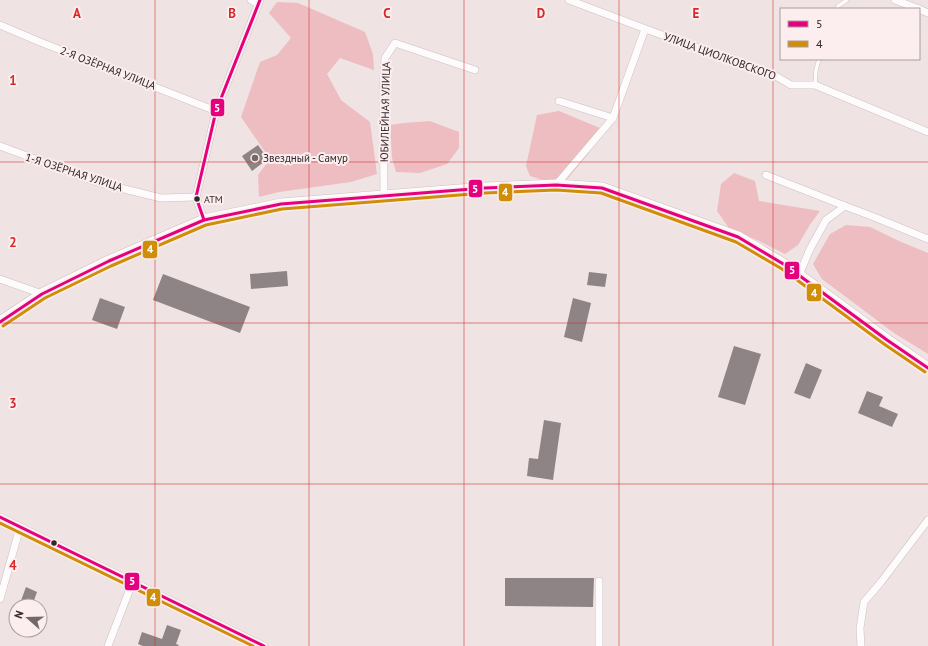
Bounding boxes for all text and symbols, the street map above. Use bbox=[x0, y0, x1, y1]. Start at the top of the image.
text: A bbox=[73, 5, 81, 22]
text: B bbox=[228, 5, 236, 22]
text: C bbox=[383, 5, 391, 22]
text: D bbox=[537, 5, 545, 22]
text: E bbox=[693, 5, 700, 22]
legend bbox=[780, 8, 920, 60]
text: 5 bbox=[816, 16, 823, 31]
street label: УЛИЦА ЦИОЛКОВСКОГО bbox=[662, 29, 778, 83]
text: 4 bbox=[816, 36, 823, 51]
street label: 2-Я ОЗЁРНАЯ УЛИЦА bbox=[58, 43, 158, 93]
street label: ЮБИЛЕЙНАЯ УЛИЦА bbox=[377, 61, 393, 162]
text: 1 bbox=[9, 72, 17, 89]
line badge: 5 bbox=[210, 98, 225, 117]
text: 5 bbox=[214, 101, 220, 115]
street label: 1-Я ОЗЁРНАЯ УЛИЦА bbox=[24, 150, 125, 195]
place label: Звездный - Самур bbox=[263, 151, 348, 165]
marker: Звездный - Самур bbox=[250, 153, 260, 163]
line badge: 5 bbox=[468, 179, 483, 198]
text: 5 bbox=[472, 182, 478, 196]
line badge: 4 bbox=[498, 183, 513, 202]
text: 4 bbox=[502, 185, 509, 199]
place label: АТМ bbox=[204, 193, 223, 206]
marker: АТМ bbox=[192, 194, 202, 204]
text: 2 bbox=[9, 234, 17, 251]
line badge: 4 bbox=[142, 240, 158, 259]
text: 4 bbox=[147, 242, 154, 256]
line badge: 5 bbox=[784, 261, 800, 280]
text: 5 bbox=[789, 263, 795, 277]
line badge: 4 bbox=[806, 283, 822, 302]
text: 4 bbox=[811, 286, 818, 300]
text: 3 bbox=[9, 395, 17, 412]
unlabelled marker bbox=[49, 538, 59, 548]
text: 4 bbox=[9, 557, 17, 574]
line badge: 5 bbox=[124, 572, 140, 591]
text: 5 bbox=[129, 574, 135, 588]
line badge: 4 bbox=[146, 588, 161, 607]
text: 4 bbox=[150, 590, 157, 604]
north arrow bbox=[8, 598, 48, 638]
text: N bbox=[11, 609, 26, 620]

